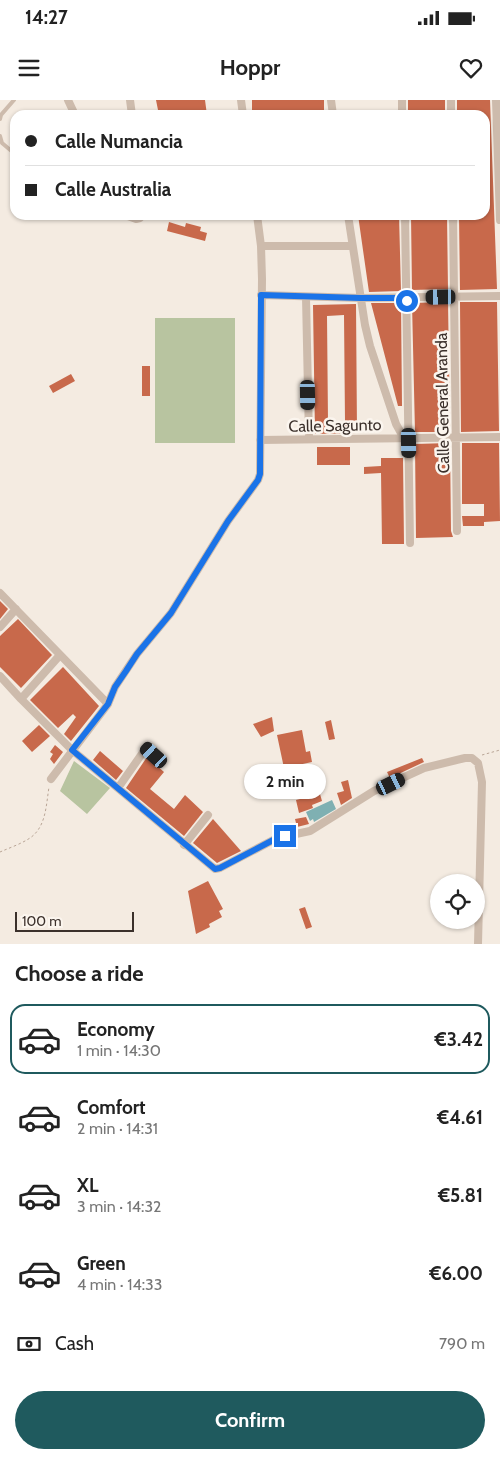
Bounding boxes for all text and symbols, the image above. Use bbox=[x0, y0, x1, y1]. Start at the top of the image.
text: 14:27 bbox=[25, 6, 68, 29]
icon: menu bbox=[15, 54, 43, 82]
text: Hoppr bbox=[220, 54, 280, 81]
icon: heart bbox=[457, 54, 485, 82]
text: Calle Numancia bbox=[55, 130, 183, 153]
text: Calle Australia bbox=[55, 178, 171, 201]
car bbox=[425, 289, 456, 305]
route start bbox=[396, 290, 418, 312]
street label: Calle General Aranda bbox=[432, 332, 453, 474]
car bbox=[300, 380, 315, 410]
street label: Calle Sagunto bbox=[288, 415, 382, 436]
car bbox=[401, 428, 416, 458]
car bbox=[137, 739, 170, 771]
callout: 2 min bbox=[244, 764, 326, 798]
car bbox=[374, 771, 407, 797]
text: 2 min bbox=[266, 772, 304, 791]
route end bbox=[274, 825, 296, 847]
map controls bbox=[430, 874, 485, 929]
button: locate bbox=[430, 874, 485, 929]
scale bar bbox=[15, 909, 134, 932]
text: 100 m bbox=[22, 912, 62, 930]
text: Choose a ride bbox=[15, 960, 144, 987]
icon: car bbox=[17, 1017, 62, 1062]
text: Economy bbox=[77, 1018, 155, 1041]
text: €3.42 bbox=[435, 1028, 483, 1051]
text: 1 min · 14:30 bbox=[77, 1041, 161, 1060]
icon: car bbox=[17, 1095, 62, 1140]
text: Comfort bbox=[77, 1096, 146, 1119]
text: €4.61 bbox=[437, 1106, 483, 1129]
text: 2 min · 14:31 bbox=[77, 1119, 158, 1138]
icon: car bbox=[17, 1173, 62, 1218]
text: XL bbox=[77, 1174, 98, 1197]
text: €5.81 bbox=[438, 1184, 483, 1207]
text: 3 min · 14:32 bbox=[77, 1197, 161, 1216]
icon: car bbox=[17, 1251, 62, 1296]
text: Green bbox=[77, 1252, 126, 1275]
text: €6.00 bbox=[429, 1262, 483, 1285]
text: 4 min · 14:33 bbox=[77, 1275, 162, 1294]
icon: cash bbox=[15, 1330, 43, 1358]
text: Cash bbox=[55, 1332, 94, 1355]
text: 790 m bbox=[439, 1334, 485, 1353]
button: Confirm bbox=[15, 1391, 485, 1449]

